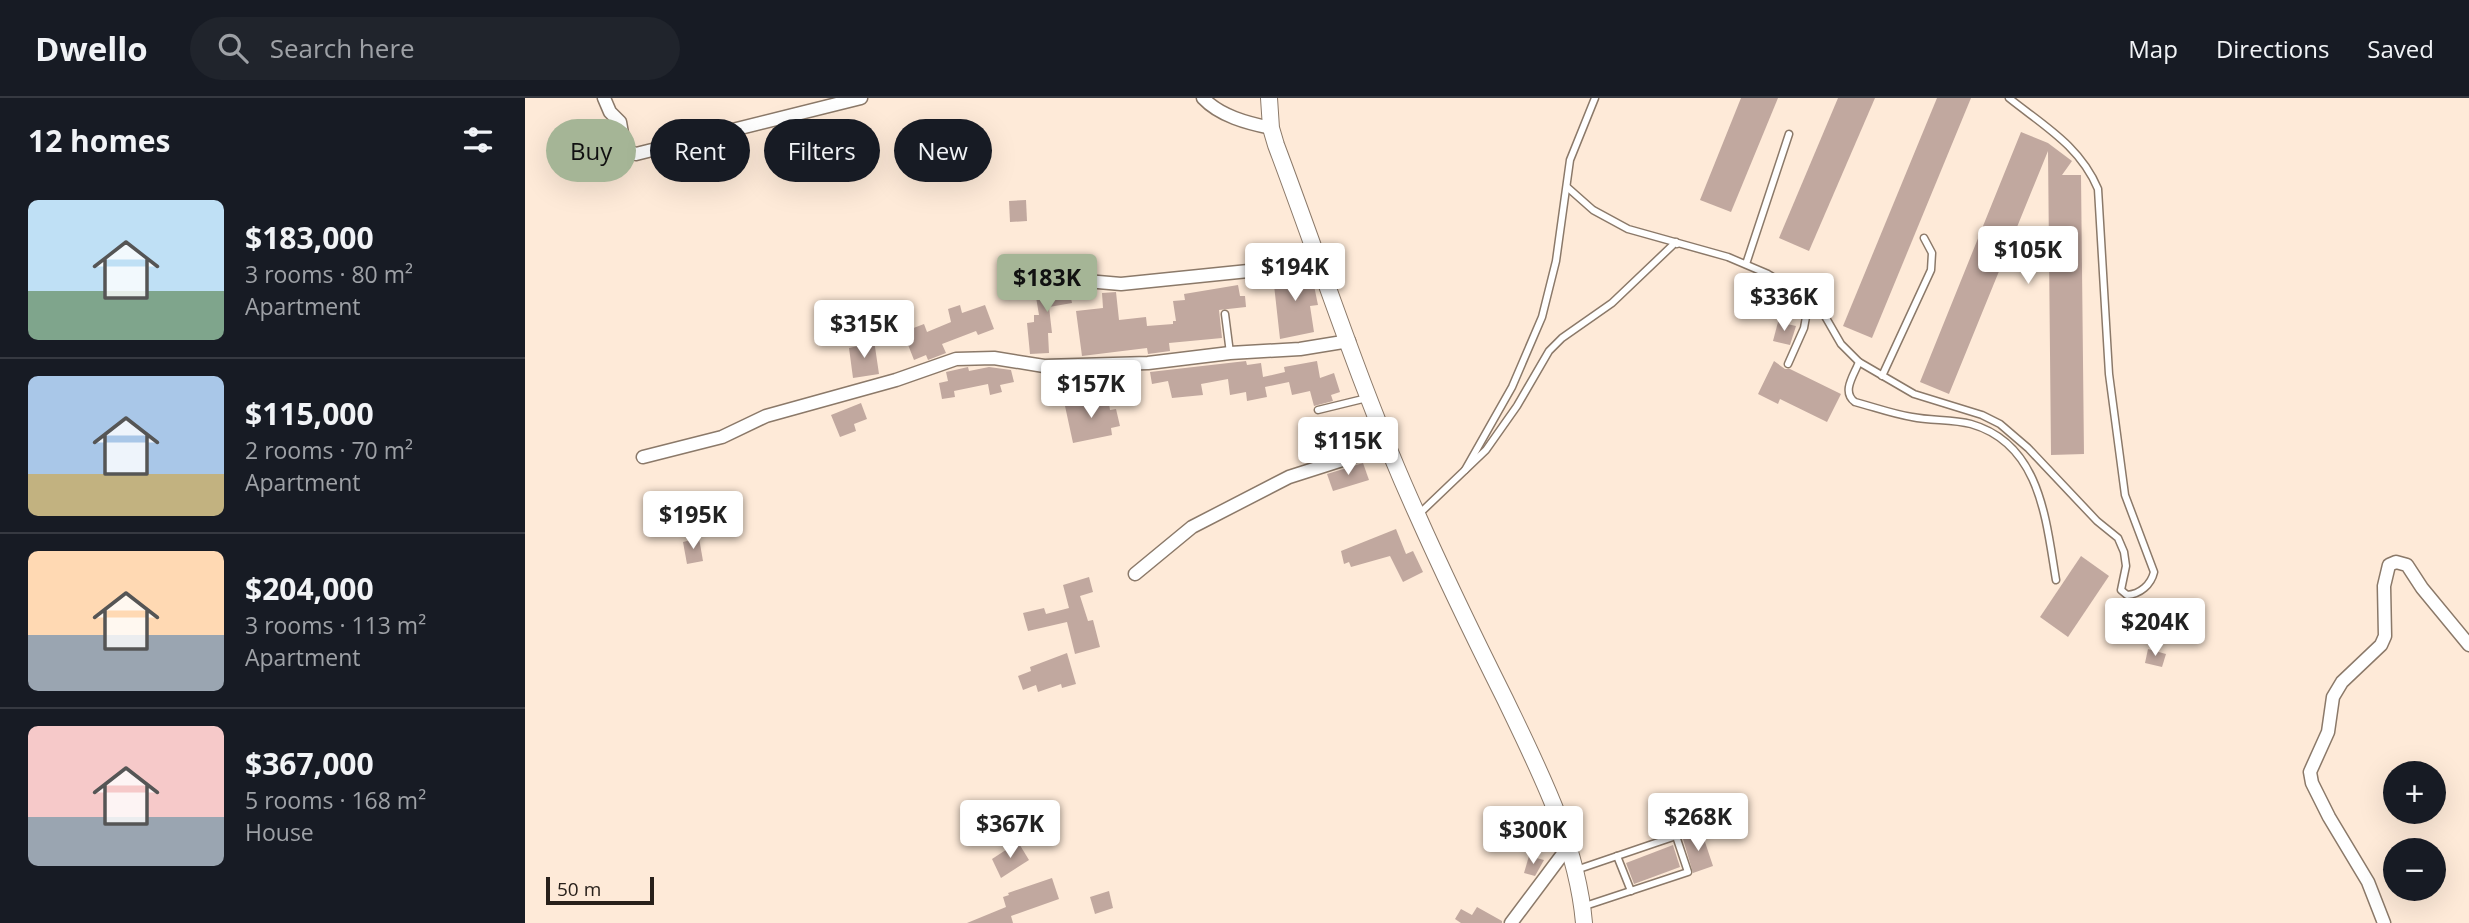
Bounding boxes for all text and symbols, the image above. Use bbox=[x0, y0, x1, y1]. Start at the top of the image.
search box bbox=[190, 17, 680, 80]
text: Dwello bbox=[35, 26, 148, 71]
icon: search bbox=[214, 29, 252, 67]
text: Search here bbox=[270, 30, 415, 66]
text: Map bbox=[2128, 32, 2178, 65]
text: Directions bbox=[2216, 32, 2329, 65]
text: Saved bbox=[2367, 32, 2434, 65]
chip: Buy bbox=[546, 119, 636, 182]
chip: Rent bbox=[650, 119, 750, 182]
chip: Filters bbox=[764, 119, 880, 182]
chip: New bbox=[894, 119, 992, 182]
text: 12 homes bbox=[28, 120, 171, 161]
icon: filters bbox=[459, 121, 497, 159]
text: $183,000 bbox=[245, 217, 374, 258]
pin: $105K bbox=[1979, 226, 2077, 286]
icon: home bbox=[84, 228, 168, 312]
text: $105K bbox=[1994, 233, 2062, 265]
pin: $194K bbox=[1246, 244, 1344, 303]
text: $194K bbox=[1261, 250, 1329, 282]
pin: $183K bbox=[998, 254, 1096, 314]
text: 3 rooms · 80 m² bbox=[245, 258, 413, 290]
text: $183K bbox=[1013, 261, 1081, 293]
pin: $336K bbox=[1735, 274, 1833, 333]
text: $336K bbox=[1750, 280, 1818, 312]
text: Apartment bbox=[245, 290, 361, 322]
pin: $315K bbox=[815, 300, 913, 360]
text: $315K bbox=[830, 307, 898, 339]
pin: $157K bbox=[1042, 360, 1140, 420]
text: $157K bbox=[1057, 367, 1125, 399]
text: $115,000 bbox=[245, 393, 374, 434]
icon: home bbox=[84, 404, 168, 488]
pin: $115K bbox=[1299, 418, 1397, 477]
text: $115K bbox=[1314, 424, 1382, 456]
text: 2 rooms · 70 m² bbox=[245, 434, 413, 466]
text: Apartment bbox=[245, 466, 361, 498]
pin: $195K bbox=[644, 491, 742, 551]
text: $195K bbox=[659, 498, 727, 530]
text: $204,000 bbox=[245, 568, 374, 609]
icon: home bbox=[84, 579, 168, 663]
pin: $204K bbox=[2106, 598, 2204, 658]
text: $204K bbox=[2121, 605, 2189, 637]
text: 3 rooms · 113 m² bbox=[245, 609, 426, 641]
text: Apartment bbox=[245, 641, 361, 673]
text: $367,000 bbox=[245, 743, 374, 784]
icon: home bbox=[84, 754, 168, 838]
map controls bbox=[2383, 761, 2446, 901]
button: + bbox=[2383, 761, 2446, 824]
text: 5 rooms · 168 m² bbox=[245, 784, 426, 816]
pin: $268K bbox=[1649, 794, 1747, 853]
pin: $367K bbox=[961, 800, 1059, 860]
text: $268K bbox=[1664, 800, 1732, 832]
pin: $300K bbox=[1484, 806, 1582, 866]
text: $367K bbox=[976, 807, 1044, 839]
text: $300K bbox=[1499, 813, 1567, 845]
text: House bbox=[245, 816, 314, 848]
button: − bbox=[2383, 838, 2446, 901]
scale bar bbox=[546, 874, 655, 906]
text: 50 m bbox=[557, 876, 601, 902]

